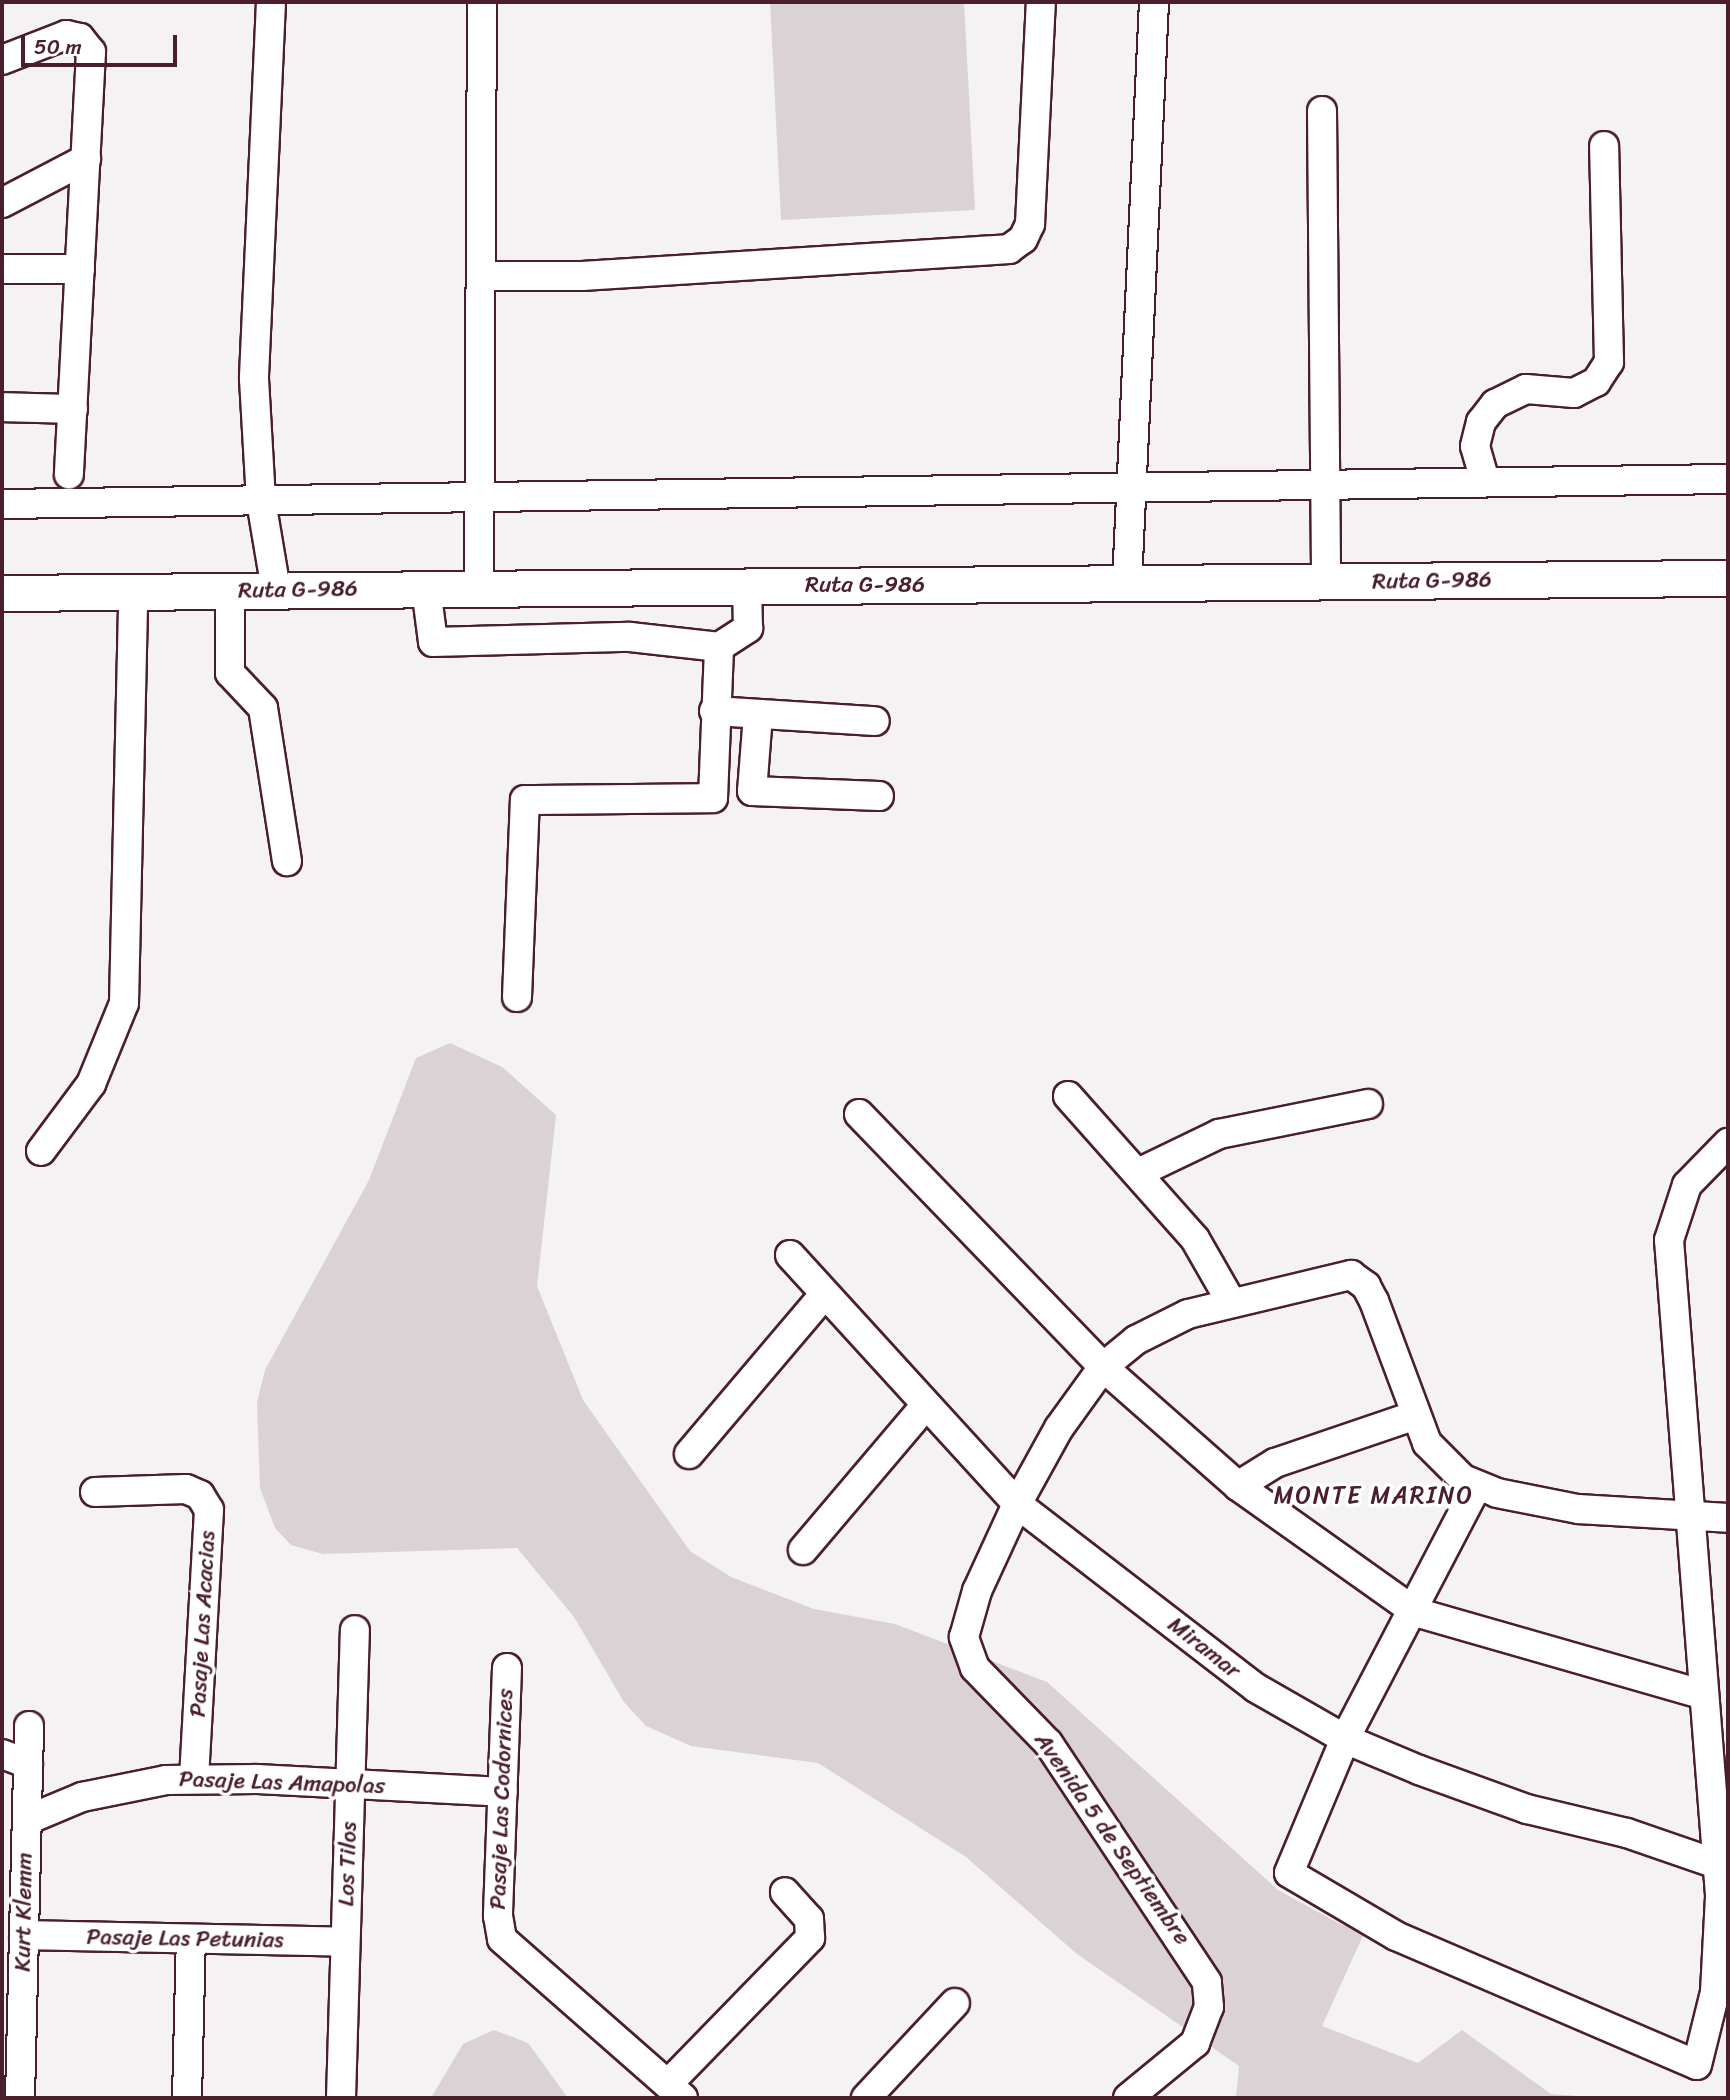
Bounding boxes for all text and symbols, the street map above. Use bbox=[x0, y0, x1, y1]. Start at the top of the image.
scale bar bbox=[24, 21, 180, 65]
text: 50 m bbox=[34, 28, 82, 66]
street label: Ruta G-986 bbox=[1372, 566, 1492, 596]
street label: Ruta G-986 bbox=[805, 571, 925, 599]
street label: Ruta G-986 bbox=[238, 575, 358, 605]
district label: MONTE MARINO bbox=[1277, 1482, 1471, 1510]
street label: Pasaje Las Acacias bbox=[184, 1529, 222, 1719]
street label: Miramar bbox=[1162, 1611, 1246, 1685]
street label: Pasaje Las Codornices bbox=[484, 1687, 520, 1911]
street label: Avenida 5 de Septiembre bbox=[1028, 1727, 1196, 1951]
street label: Pasaje Las Amapolas bbox=[178, 1766, 386, 1800]
street label: Los Tilos bbox=[333, 1820, 363, 1908]
street label: Kurt Klemm bbox=[9, 1852, 39, 1972]
street label: Pasaje Las Petunias bbox=[85, 1923, 285, 1955]

